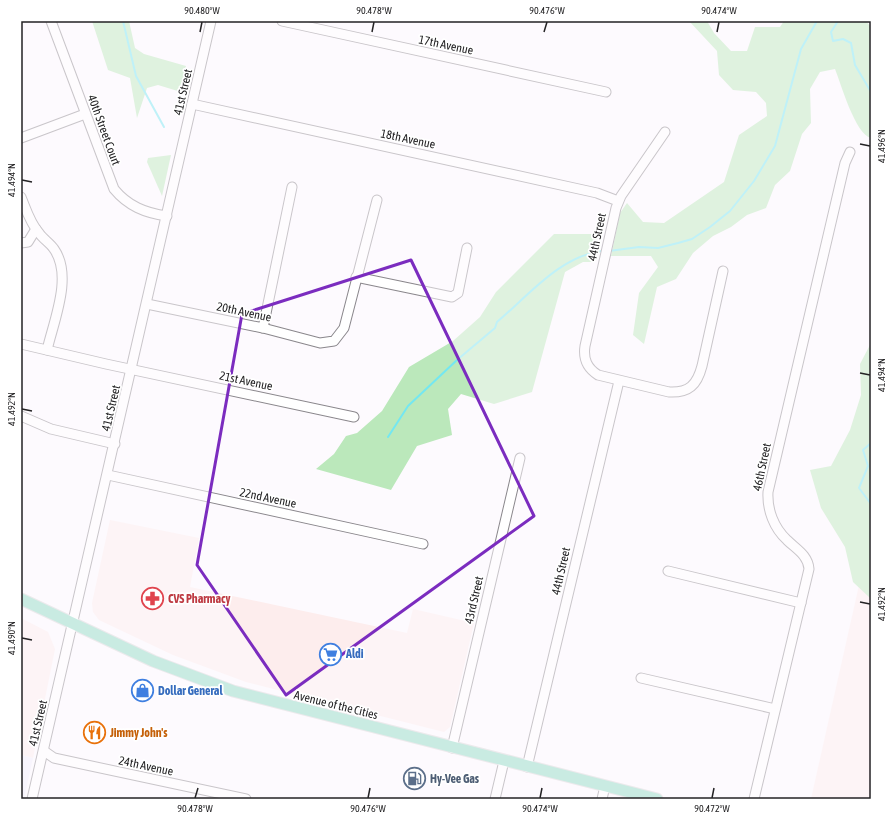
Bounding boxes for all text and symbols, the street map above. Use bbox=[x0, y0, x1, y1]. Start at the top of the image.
text: 90.480°W bbox=[184, 5, 220, 16]
text: 90.478°W bbox=[356, 5, 392, 16]
text: 90.476°W bbox=[529, 5, 565, 16]
text: 90.474°W bbox=[701, 5, 737, 16]
street label: 17th Avenue bbox=[417, 32, 475, 58]
street label: 41st Street bbox=[171, 67, 195, 116]
street label: 40th Street Court bbox=[85, 93, 123, 168]
street label: 18th Avenue bbox=[379, 126, 437, 152]
text: 41.496°N bbox=[876, 129, 887, 163]
text: 41.494°N bbox=[6, 163, 17, 197]
street label: 44th Street bbox=[585, 211, 609, 262]
street label: 20th Avenue bbox=[215, 299, 273, 325]
text: 41.494°N bbox=[876, 358, 887, 392]
street label: 21st Avenue bbox=[218, 369, 274, 393]
street label: 41st Street bbox=[99, 383, 123, 432]
text: 41.492°N bbox=[6, 392, 17, 426]
street label: 46th Street bbox=[750, 441, 774, 492]
street label: 22nd Avenue bbox=[238, 485, 298, 511]
street label: 44th Street bbox=[549, 545, 573, 596]
street label: 43rd Street bbox=[462, 574, 486, 625]
pharmacy icon: CVS Pharmacy bbox=[140, 586, 166, 612]
text: 41.492°N bbox=[876, 587, 887, 621]
place label: CVS Pharmacy bbox=[168, 592, 230, 606]
text: 41.490°N bbox=[6, 621, 17, 655]
supermarket icon: Aldi bbox=[318, 641, 344, 667]
place label: Aldi bbox=[345, 647, 364, 661]
shop icon: Dollar General bbox=[130, 678, 156, 704]
place label: Dollar General bbox=[158, 684, 223, 698]
street label: Avenue of the Cities bbox=[293, 688, 379, 722]
street label: 41st Street bbox=[26, 698, 50, 747]
restaurant icon: Jimmy John's bbox=[81, 720, 107, 746]
place label: Jimmy John's bbox=[109, 726, 168, 740]
street label: 24th Avenue bbox=[117, 753, 175, 779]
fuel station icon: Hy-Vee Gas bbox=[401, 766, 427, 792]
place label: Hy-Vee Gas bbox=[430, 772, 480, 786]
text: 90.478°W bbox=[177, 803, 213, 814]
text: 90.476°W bbox=[350, 803, 386, 814]
text: 90.474°W bbox=[522, 803, 558, 814]
text: 90.472°W bbox=[694, 803, 730, 814]

